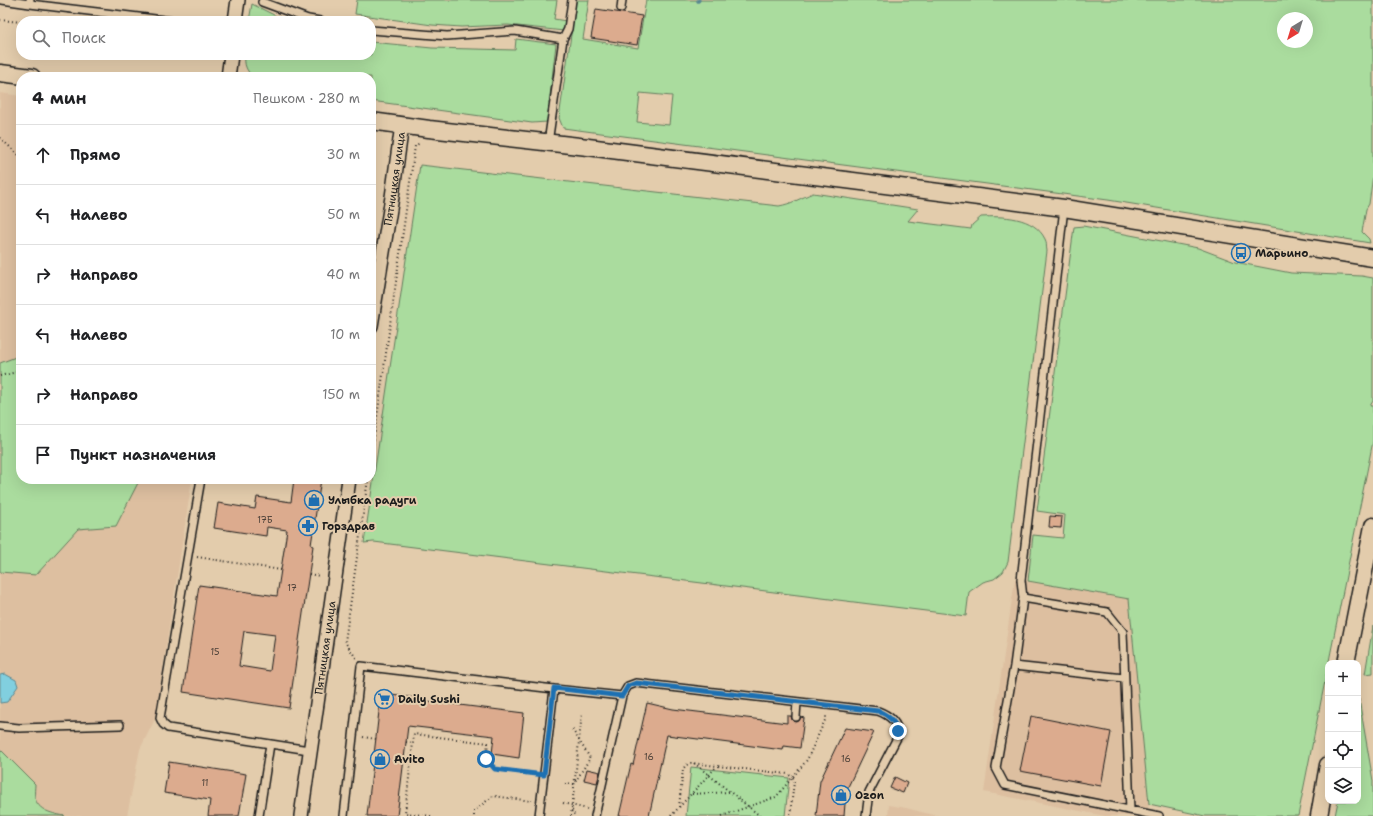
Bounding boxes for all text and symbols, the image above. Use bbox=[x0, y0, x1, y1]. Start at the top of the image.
north arrow bbox=[1277, 12, 1313, 48]
search box bbox=[16, 16, 376, 60]
icon: search bbox=[30, 27, 52, 49]
text: Поиск bbox=[62, 28, 106, 48]
text: 4 мин bbox=[32, 87, 87, 109]
text: Пешком · 280 m bbox=[253, 90, 360, 107]
street label: Пятницкая улица bbox=[380, 131, 408, 227]
icon: ahead bbox=[32, 144, 54, 166]
text: Прямо bbox=[70, 145, 120, 165]
text: 30 m bbox=[326, 146, 360, 163]
icon: left bbox=[32, 204, 54, 226]
text: Налево bbox=[70, 205, 128, 225]
text: 50 m bbox=[327, 206, 360, 223]
bus stop icon: Марьино bbox=[1230, 242, 1252, 264]
place label: Марьино bbox=[1255, 246, 1308, 261]
icon: right bbox=[32, 264, 54, 286]
text: Направо bbox=[70, 265, 138, 285]
text: 40 m bbox=[326, 266, 360, 283]
icon: left bbox=[32, 324, 54, 346]
text: Налево bbox=[70, 325, 128, 345]
text: 10 m bbox=[330, 326, 360, 343]
icon: right bbox=[32, 384, 54, 406]
text: Направо bbox=[70, 385, 138, 405]
text: 150 m bbox=[322, 386, 360, 403]
icon: arrive bbox=[32, 444, 54, 466]
text: Пункт назначения bbox=[70, 445, 216, 465]
shop icon: Улыбка радуги bbox=[303, 489, 325, 511]
place label: Улыбка радуги bbox=[328, 493, 417, 508]
house number: 17Б bbox=[257, 514, 273, 526]
pharmacy icon: Горздрав bbox=[297, 515, 319, 537]
place label: Горздрав bbox=[322, 519, 375, 534]
house number: 17 bbox=[287, 582, 297, 594]
street label: Пятницкая улица bbox=[311, 600, 339, 696]
house number: 15 bbox=[210, 646, 220, 658]
map controls bbox=[1325, 660, 1361, 804]
button: + bbox=[1325, 660, 1361, 696]
supermarket icon: Daily Sushi bbox=[373, 688, 395, 710]
place label: Daily Sushi bbox=[398, 692, 460, 707]
button: − bbox=[1325, 696, 1361, 732]
route end bbox=[889, 722, 907, 740]
button: locate bbox=[1325, 732, 1361, 768]
shop icon: Avito bbox=[369, 748, 391, 770]
route start bbox=[477, 750, 495, 768]
house number: 16 bbox=[644, 751, 654, 763]
place label: Avito bbox=[394, 752, 425, 767]
house number: 16 bbox=[841, 753, 851, 765]
button: layers bbox=[1325, 768, 1361, 804]
house number: 11 bbox=[201, 777, 209, 789]
shop icon: Ozon bbox=[830, 784, 852, 806]
place label: Ozon bbox=[855, 788, 885, 803]

